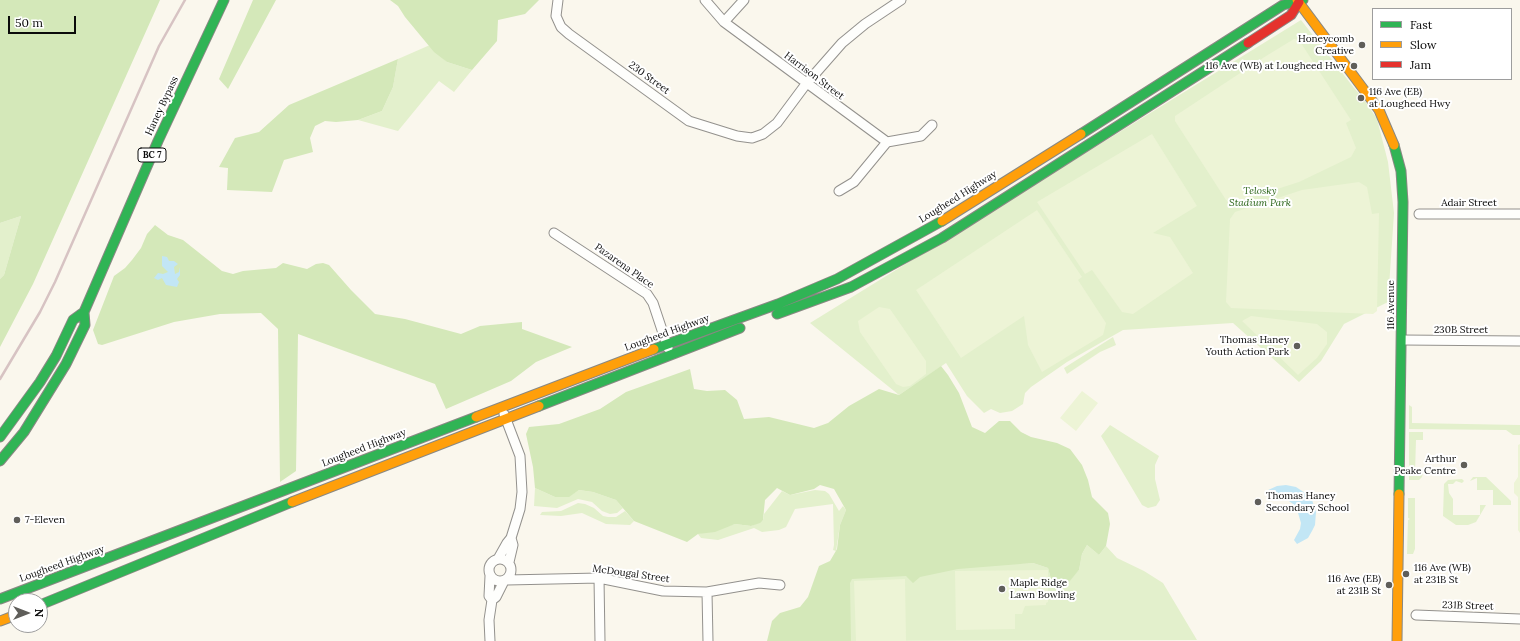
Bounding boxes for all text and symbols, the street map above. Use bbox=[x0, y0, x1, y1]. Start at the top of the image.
scale bar bbox=[10, 8, 78, 34]
legend bbox=[1372, 8, 1512, 80]
text: 50 m bbox=[15, 15, 43, 30]
text: Fast bbox=[1410, 17, 1433, 32]
place label: Honeycomb Creative bbox=[1298, 33, 1354, 56]
text: Slow bbox=[1410, 37, 1437, 52]
marker: Honeycomb Creative bbox=[1357, 40, 1367, 50]
street label: Harrison Street bbox=[782, 50, 846, 102]
text: Jam bbox=[1410, 57, 1431, 72]
street label: 230 Street bbox=[626, 59, 672, 97]
place label: 116 Ave (WB) at Lougheed Hwy bbox=[1205, 60, 1346, 72]
marker: 116 Ave (WB) at Lougheed Hwy bbox=[1349, 61, 1359, 71]
street label: Haney Bypass bbox=[143, 74, 181, 138]
place label: 116 Ave (EB) at Lougheed Hwy bbox=[1369, 86, 1450, 110]
marker: 116 Ave (EB) at Lougheed Hwy bbox=[1356, 93, 1366, 103]
road number: BC 7 bbox=[138, 148, 166, 162]
street label: Lougheed Highway bbox=[917, 168, 999, 226]
park label: Telosky Stadium Park bbox=[1229, 185, 1291, 208]
street label: Adair Street bbox=[1441, 197, 1497, 209]
street label: Pazarena Place bbox=[592, 241, 656, 291]
street label: 116 Avenue bbox=[1385, 280, 1397, 330]
street label: Lougheed Highway bbox=[623, 312, 711, 354]
street label: 230B Street bbox=[1434, 324, 1488, 336]
place label: Thomas Haney Youth Action Park bbox=[1205, 334, 1289, 358]
marker: Thomas Haney Youth Action Park bbox=[1292, 341, 1302, 351]
street label: Lougheed Highway bbox=[320, 426, 408, 470]
place label: Arthur Peake Centre bbox=[1394, 453, 1456, 476]
marker: Arthur Peake Centre bbox=[1459, 460, 1469, 470]
place label: Thomas Haney Secondary School bbox=[1266, 490, 1349, 514]
marker: Thomas Haney Secondary School bbox=[1253, 497, 1263, 507]
place label: 7-Eleven bbox=[25, 514, 65, 526]
marker: 7-Eleven bbox=[12, 515, 22, 525]
street label: Lougheed Highway bbox=[18, 543, 106, 585]
place label: 116 Ave (WB) at 231B St bbox=[1414, 562, 1471, 586]
street label: McDougal Street bbox=[592, 563, 670, 585]
marker: 116 Ave (WB) at 231B St bbox=[1401, 569, 1411, 579]
place label: 116 Ave (EB) at 231B St bbox=[1328, 573, 1381, 596]
place label: Maple Ridge Lawn Bowling bbox=[1010, 577, 1075, 600]
marker: 116 Ave (EB) at 231B St bbox=[1384, 580, 1394, 590]
marker: Maple Ridge Lawn Bowling bbox=[997, 584, 1007, 594]
north arrow bbox=[8, 593, 48, 633]
street label: 231B Street bbox=[1442, 599, 1494, 613]
text: N bbox=[32, 609, 46, 617]

